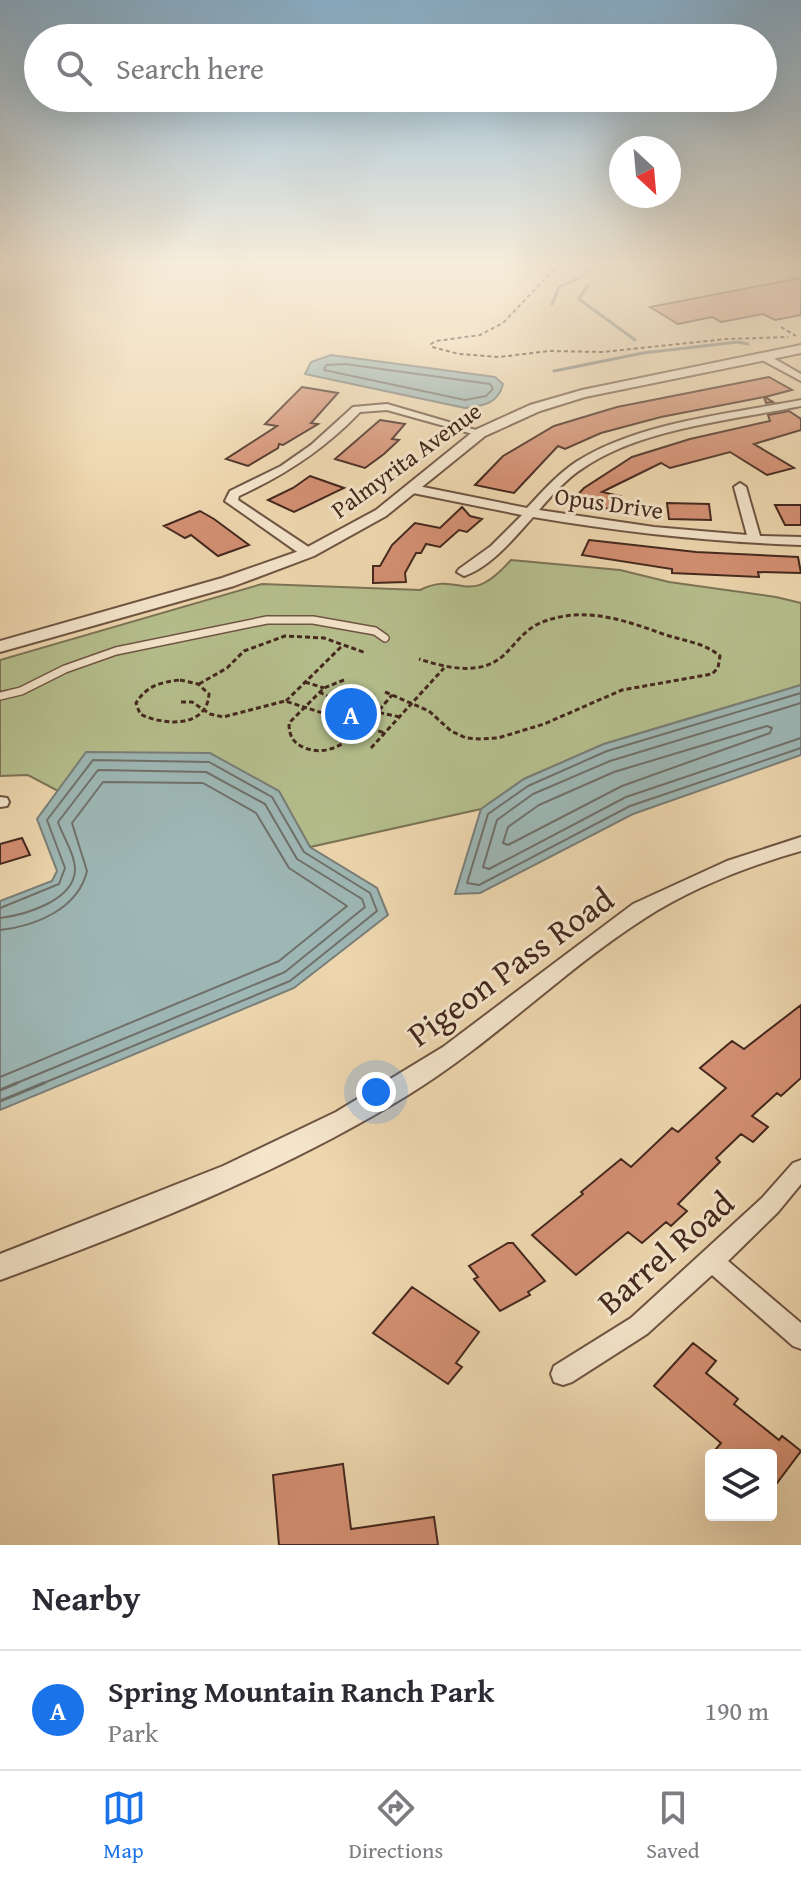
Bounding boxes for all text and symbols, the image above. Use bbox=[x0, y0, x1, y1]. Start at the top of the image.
search box bbox=[24, 24, 777, 112]
icon: search bbox=[52, 46, 96, 90]
text: Search here bbox=[116, 46, 264, 90]
north arrow bbox=[609, 136, 681, 208]
street label: Palmyrita Avenue bbox=[324, 394, 488, 526]
street label: Opus Drive bbox=[553, 478, 665, 528]
pin: A bbox=[325, 684, 377, 744]
street label: Pigeon Pass Road bbox=[397, 874, 623, 1058]
your location bbox=[356, 1072, 396, 1112]
street label: Barrel Road bbox=[586, 1179, 744, 1325]
map controls bbox=[705, 1449, 777, 1521]
button: layers bbox=[705, 1449, 777, 1521]
text: Nearby bbox=[32, 1573, 141, 1622]
text: Spring Mountain Ranch Park bbox=[108, 1669, 494, 1713]
text: A bbox=[50, 1691, 66, 1730]
text: 190 m bbox=[704, 1691, 769, 1730]
text: Park bbox=[108, 1713, 158, 1752]
tab: Map bbox=[102, 1786, 146, 1866]
tab: Directions bbox=[349, 1786, 443, 1866]
tab: Saved bbox=[646, 1786, 699, 1866]

